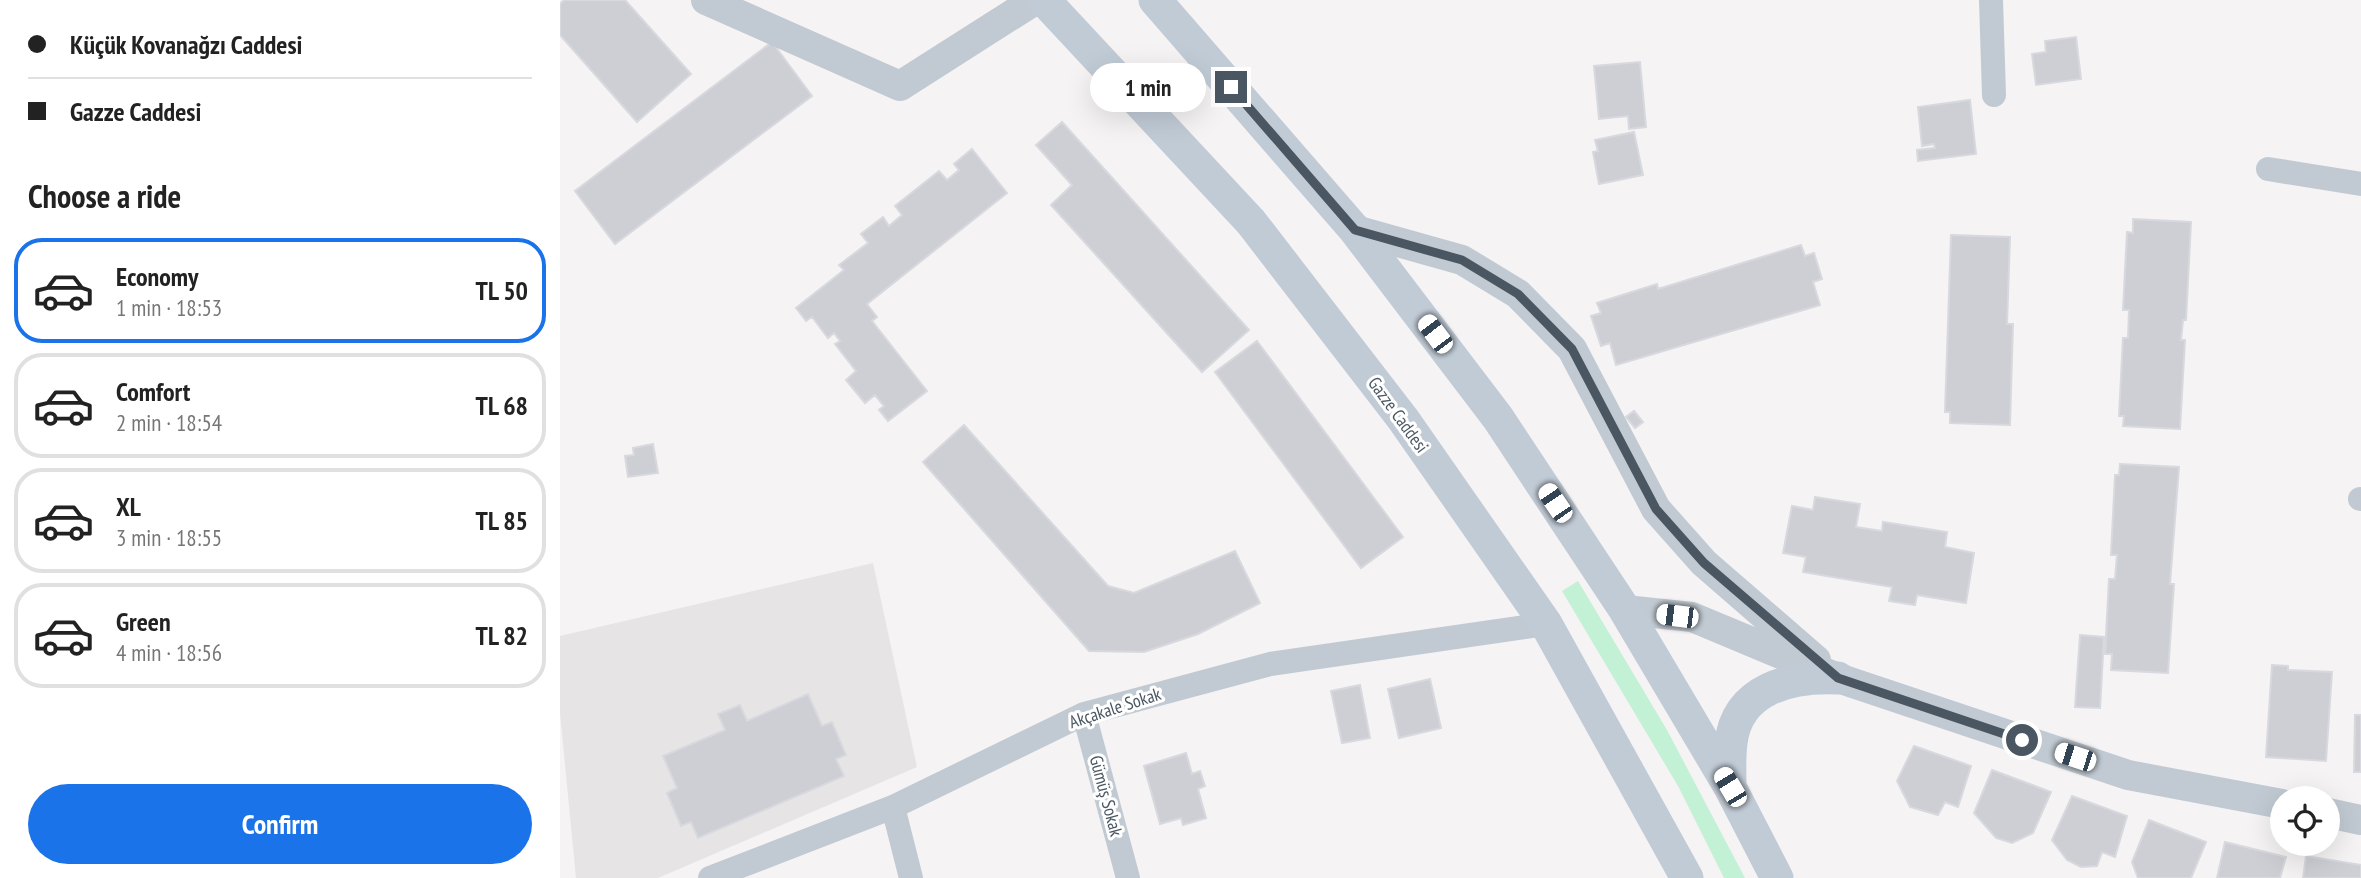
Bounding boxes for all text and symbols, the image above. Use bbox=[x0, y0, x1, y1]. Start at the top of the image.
text: Küçük Kovanağzı Caddesi bbox=[70, 28, 302, 61]
callout: 1 min bbox=[1091, 62, 1206, 112]
route end bbox=[1215, 71, 1247, 103]
text: 1 min bbox=[1125, 73, 1171, 102]
text: Gazze Caddesi bbox=[70, 95, 201, 128]
text: Choose a ride bbox=[28, 175, 181, 217]
icon: car bbox=[32, 259, 95, 322]
text: Economy bbox=[116, 260, 198, 293]
text: TL 50 bbox=[476, 274, 528, 307]
text: 1 min · 18:53 bbox=[116, 293, 222, 322]
car bbox=[1414, 311, 1457, 357]
street label: Gazze Caddesi bbox=[1363, 372, 1434, 457]
icon: car bbox=[32, 374, 95, 437]
text: Comfort bbox=[116, 375, 190, 408]
text: TL 68 bbox=[476, 389, 528, 422]
text: 2 min · 18:54 bbox=[116, 408, 222, 437]
car bbox=[1535, 480, 1576, 526]
icon: car bbox=[32, 489, 95, 552]
text: XL bbox=[116, 490, 141, 523]
text: TL 85 bbox=[476, 504, 528, 537]
text: 3 min · 18:55 bbox=[116, 523, 222, 552]
car bbox=[1655, 603, 1700, 629]
icon: car bbox=[32, 604, 95, 667]
text: Green bbox=[116, 605, 171, 638]
text: TL 82 bbox=[476, 619, 528, 652]
text: 4 min · 18:56 bbox=[116, 638, 222, 667]
street label: Akçakale Sokak bbox=[1066, 682, 1164, 733]
route start bbox=[2006, 724, 2038, 756]
car bbox=[2052, 741, 2099, 773]
street label: Gümüş Sokak bbox=[1085, 753, 1128, 839]
car bbox=[1711, 764, 1750, 810]
button: Confirm bbox=[28, 784, 532, 864]
map controls bbox=[2270, 786, 2340, 856]
button: locate bbox=[2270, 786, 2340, 856]

